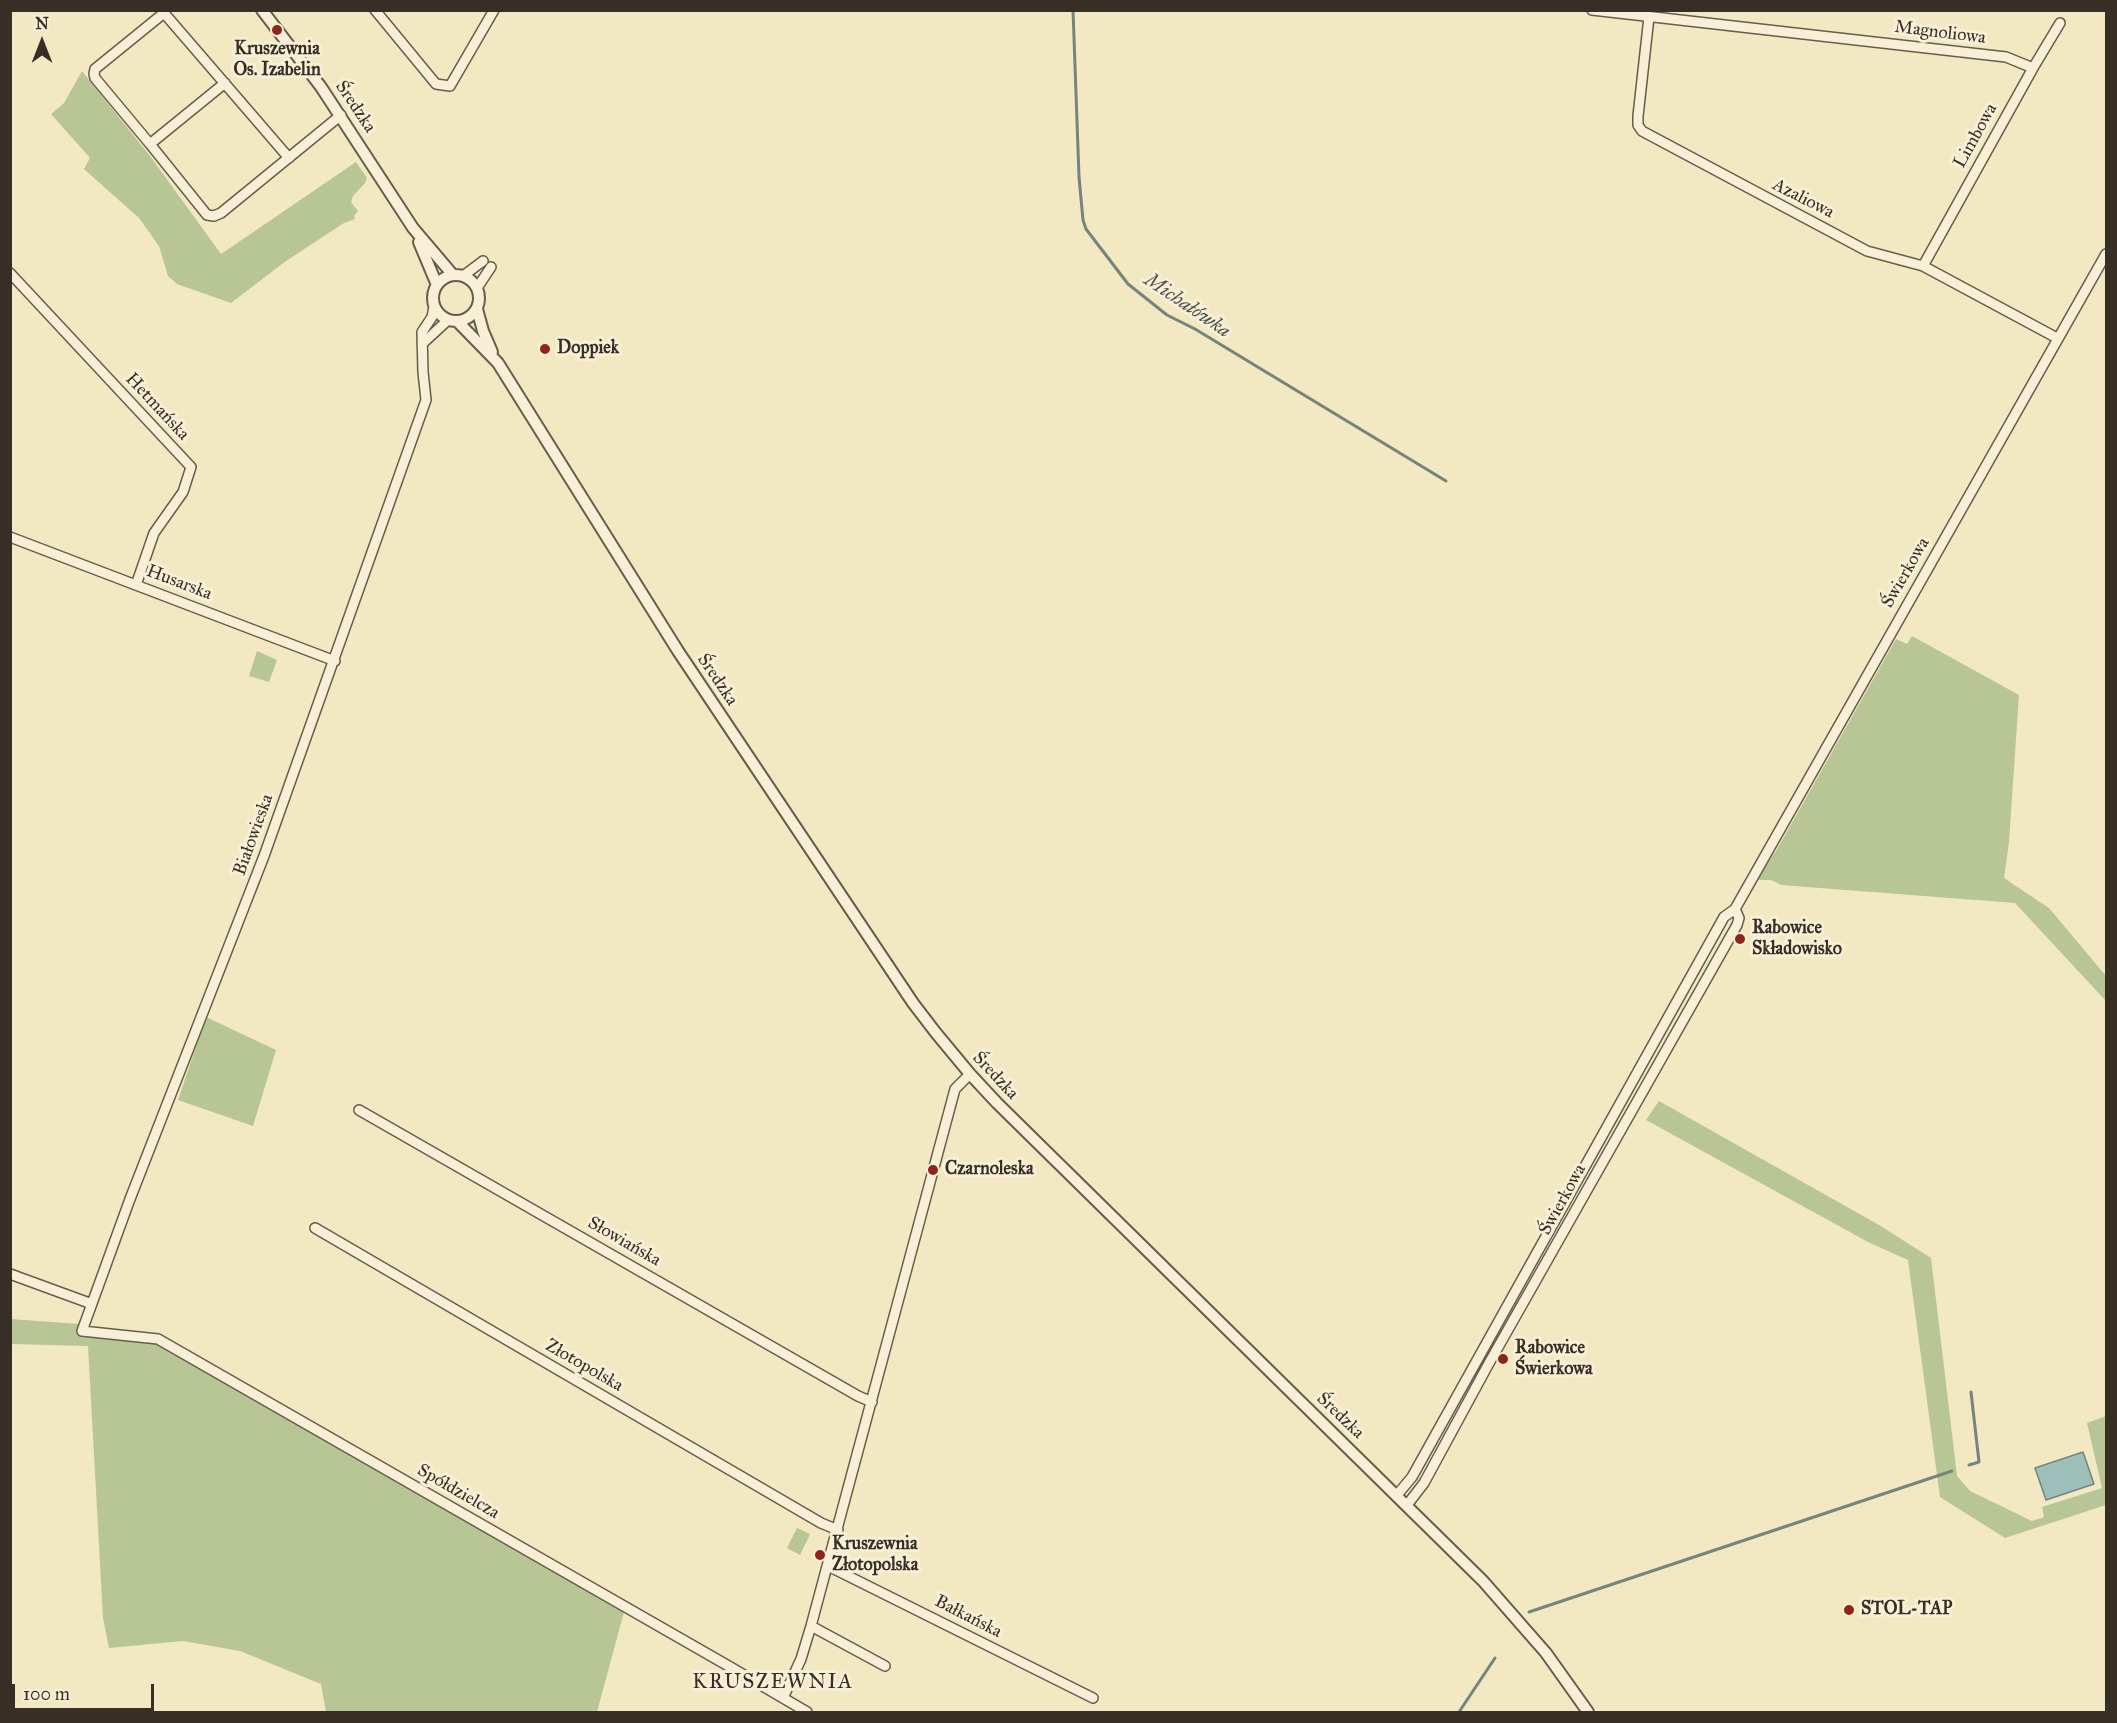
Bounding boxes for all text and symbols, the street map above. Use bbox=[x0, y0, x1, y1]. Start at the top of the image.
north arrow bbox=[12, 12, 72, 72]
text: N bbox=[35, 14, 49, 33]
street label: Magnoliowa bbox=[1893, 17, 1987, 49]
marker: Kruszewnia Os. Izabelin bbox=[270, 23, 284, 37]
place label: Kruszewnia Os. Izabelin bbox=[233, 39, 321, 82]
street label: Średzka bbox=[330, 77, 380, 137]
street label: Limbowa bbox=[1949, 100, 2003, 172]
street label: Azaliowa bbox=[1769, 174, 1837, 224]
water label: Michałówka bbox=[1139, 268, 1235, 344]
place label: Doppiek bbox=[557, 338, 619, 360]
marker: Doppiek bbox=[538, 342, 552, 356]
street label: Hetmańska bbox=[120, 369, 194, 445]
street label: Świerkowa bbox=[1877, 534, 1935, 612]
street label: Husarska bbox=[143, 561, 215, 605]
street label: Średzka bbox=[692, 650, 742, 710]
street label: Białowieska bbox=[229, 791, 279, 879]
place label: Rabowice Składowisko bbox=[1752, 918, 1842, 960]
marker: Rabowice Składowisko bbox=[1733, 932, 1747, 946]
street label: Średzka bbox=[967, 1047, 1023, 1105]
place label: Czarnoleska bbox=[945, 1159, 1034, 1181]
street label: Świerkowa bbox=[1535, 1161, 1591, 1239]
marker: Czarnoleska bbox=[926, 1163, 940, 1177]
street label: Słowiańska bbox=[584, 1212, 664, 1272]
street label: Złotopolska bbox=[541, 1335, 627, 1397]
place label: Rabowice Świerkowa bbox=[1515, 1338, 1593, 1380]
marker: Rabowice Świerkowa bbox=[1496, 1352, 1510, 1366]
street label: Średzka bbox=[1312, 1388, 1368, 1444]
street label: Spółdzielcza bbox=[413, 1460, 503, 1524]
place label: Kruszewnia Złotopolska bbox=[832, 1534, 918, 1576]
marker: Kruszewnia Złotopolska bbox=[813, 1548, 827, 1562]
street label: Bałkańska bbox=[931, 1591, 1005, 1643]
place label: STOL-TAP bbox=[1861, 1599, 1952, 1621]
marker: STOL-TAP bbox=[1842, 1603, 1856, 1617]
district label: KRUSZEWNIA bbox=[692, 1670, 854, 1696]
scale bar bbox=[15, 1672, 158, 1710]
text: 100 m bbox=[23, 1683, 70, 1705]

